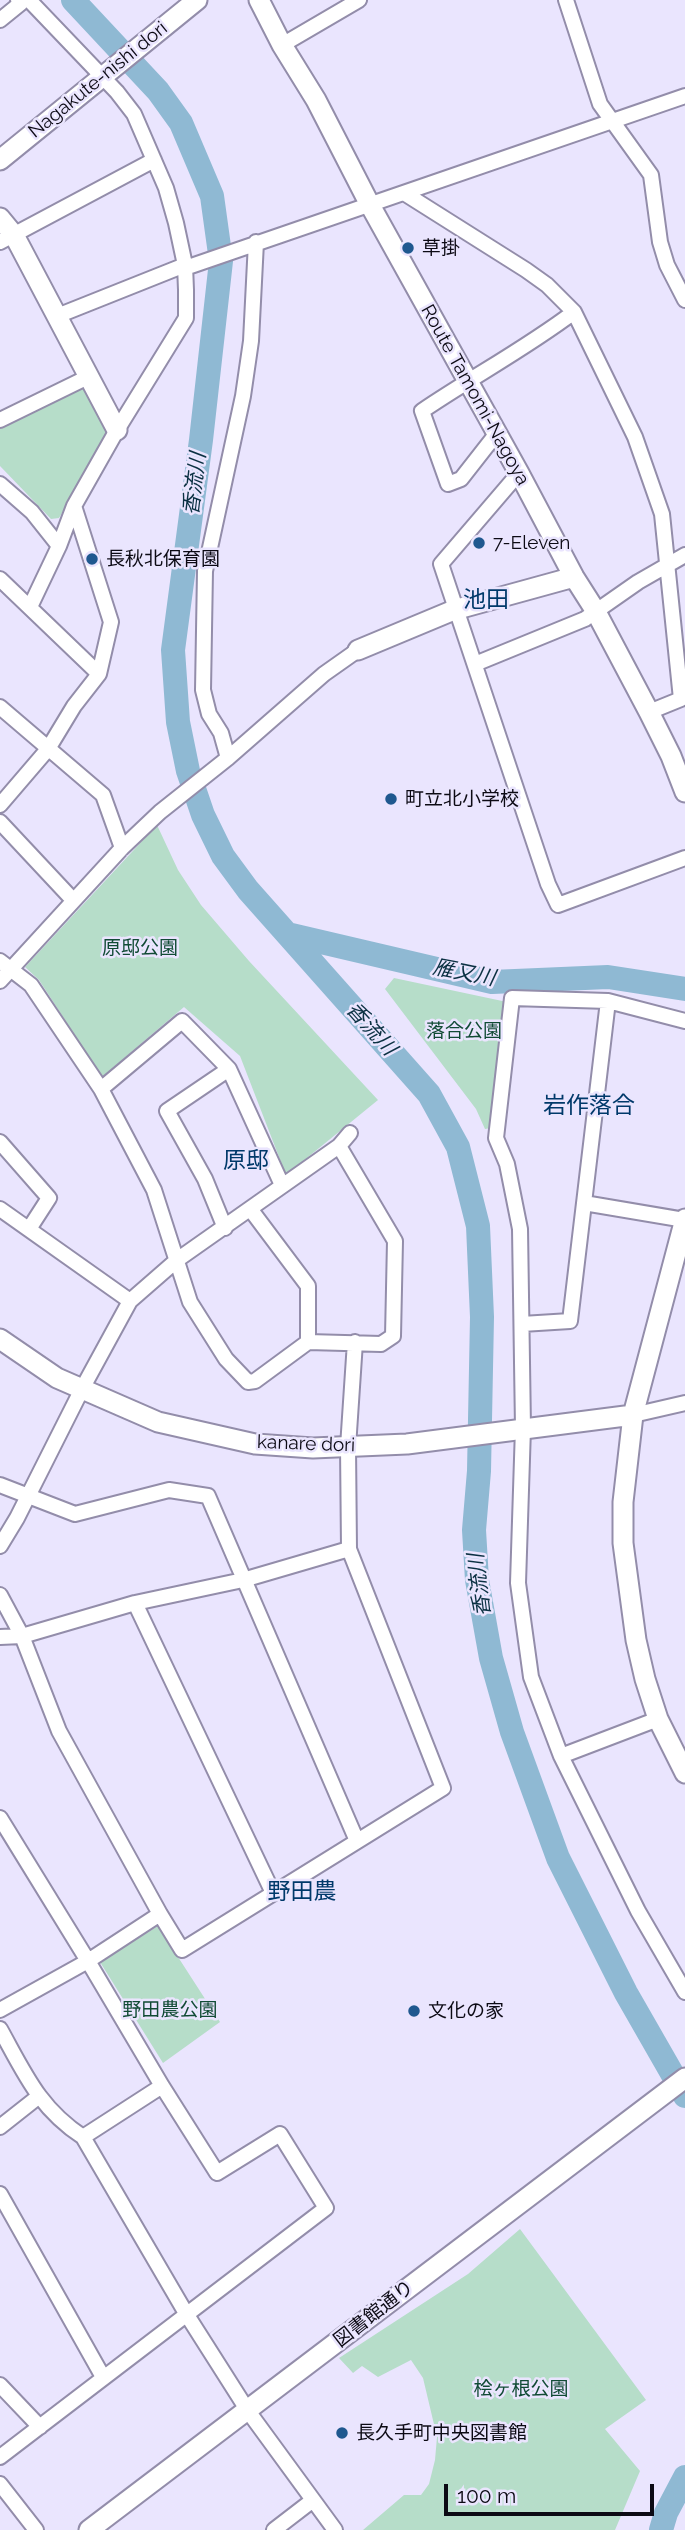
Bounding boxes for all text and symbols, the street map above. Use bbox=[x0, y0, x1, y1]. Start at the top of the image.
street label: Nagakute-nishi dori bbox=[24, 17, 172, 143]
place label: 草掛 bbox=[422, 237, 460, 259]
marker: 草掛 bbox=[400, 240, 416, 256]
street label: Route Tamomi-Nagoya bbox=[416, 301, 534, 489]
water label: 香流川 bbox=[179, 451, 211, 517]
place label: 7-Eleven bbox=[493, 532, 570, 554]
marker: 7-Eleven bbox=[471, 535, 487, 551]
place label: 長秋北保育園 bbox=[106, 548, 220, 570]
marker: 長秋北保育園 bbox=[84, 551, 100, 567]
district label: 池田 bbox=[463, 586, 509, 614]
place label: 町立北小学校 bbox=[405, 788, 519, 810]
marker: 町立北小学校 bbox=[383, 791, 399, 807]
park label: 原邸公園 bbox=[102, 937, 178, 959]
water label: 雁又川 bbox=[431, 955, 497, 991]
water label: 香流川 bbox=[341, 997, 401, 1061]
park label: 落合公園 bbox=[426, 1020, 502, 1042]
district label: 岩作落合 bbox=[543, 1092, 635, 1120]
district label: 原邸 bbox=[223, 1147, 269, 1175]
street label: kanare dori bbox=[257, 1431, 355, 1457]
water label: 香流川 bbox=[464, 1552, 496, 1618]
district label: 野田農 bbox=[268, 1878, 336, 1906]
park label: 野田農公園 bbox=[123, 1999, 217, 2021]
place label: 文化の家 bbox=[428, 2000, 504, 2022]
marker: 文化の家 bbox=[406, 2003, 422, 2019]
street label: 図書館通り bbox=[330, 2276, 418, 2352]
park label: 桧ヶ根公園 bbox=[474, 2378, 568, 2400]
place label: 長久手町中央図書館 bbox=[356, 2422, 527, 2444]
marker: 長久手町中央図書館 bbox=[334, 2425, 350, 2441]
scale bar bbox=[447, 2470, 657, 2514]
text: 100 m bbox=[457, 2483, 516, 2508]

